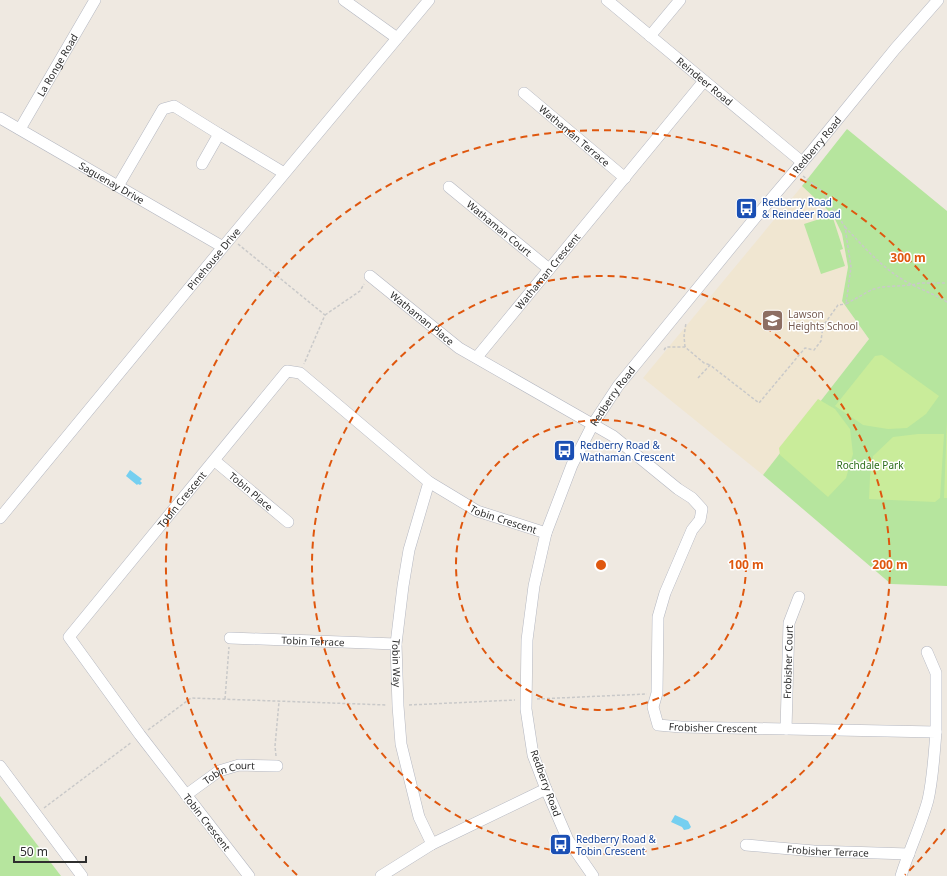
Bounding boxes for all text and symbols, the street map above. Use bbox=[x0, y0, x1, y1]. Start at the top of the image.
street label: La Ronge Road bbox=[33, 31, 81, 99]
street label: Reindeer Road bbox=[674, 54, 736, 109]
street label: Wathaman Terrace bbox=[536, 102, 613, 170]
street label: Redberry Road bbox=[789, 113, 844, 176]
street label: Saguenay Drive bbox=[76, 158, 147, 207]
bus stop icon: Redberry Road & Reindeer Road bbox=[733, 195, 759, 221]
place label: Redberry Road & Reindeer Road bbox=[762, 195, 841, 221]
street label: Wathaman Court bbox=[464, 197, 535, 259]
street label: Pinehouse Drive bbox=[184, 224, 244, 293]
street label: Wathaman Crescent bbox=[512, 230, 583, 312]
text: 300 m bbox=[890, 249, 926, 266]
street label: Wathaman Place bbox=[387, 288, 457, 349]
school or university icon: Lawson Heights School bbox=[760, 307, 786, 333]
place label: Lawson Heights School bbox=[788, 307, 858, 333]
street label: Redberry Road bbox=[587, 363, 638, 429]
bus stop icon: Redberry Road & Wathaman Crescent bbox=[551, 438, 577, 464]
place label: Redberry Road & Wathaman Crescent bbox=[580, 438, 675, 464]
park label: Rochdale Park bbox=[837, 458, 904, 472]
street label: Tobin Crescent bbox=[154, 468, 209, 531]
street label: Tobin Place bbox=[226, 469, 276, 514]
street label: Tobin Crescent bbox=[467, 501, 539, 537]
text: 100 m bbox=[728, 556, 764, 573]
text: 200 m bbox=[872, 556, 908, 573]
centre of rings bbox=[594, 558, 608, 572]
street label: Frobisher Court bbox=[780, 625, 796, 699]
street label: Tobin Terrace bbox=[281, 633, 345, 649]
street label: Tobin Way bbox=[389, 638, 404, 688]
street label: Frobisher Crescent bbox=[668, 719, 758, 735]
street label: Redberry Road bbox=[527, 748, 565, 818]
street label: Tobin Court bbox=[200, 758, 255, 787]
street label: Tobin Crescent bbox=[180, 790, 234, 854]
bus stop icon: Redberry Road & Tobin Crescent bbox=[547, 832, 573, 858]
place label: Redberry Road & Tobin Crescent bbox=[576, 832, 656, 858]
scale bar bbox=[14, 838, 86, 864]
street label: Frobisher Terrace bbox=[786, 842, 869, 860]
text: 50 m bbox=[20, 843, 48, 860]

